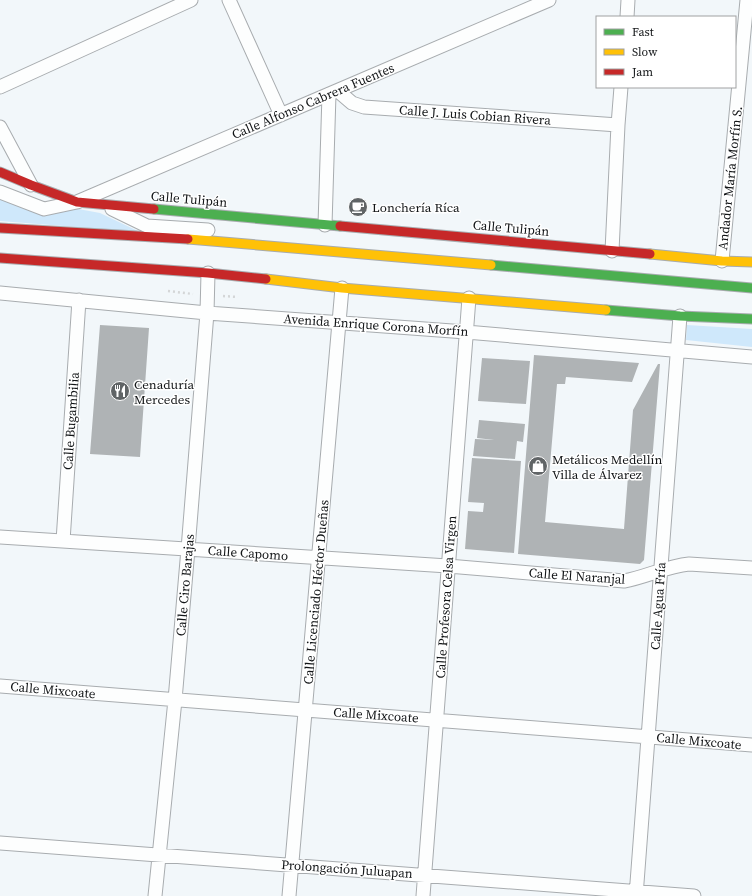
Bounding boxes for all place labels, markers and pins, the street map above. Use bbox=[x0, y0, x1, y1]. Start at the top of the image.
cafe icon: Lonchería Ríca bbox=[347, 196, 369, 218]
place label: Lonchería Ríca bbox=[372, 199, 460, 216]
place label: Cenaduría Mercedes bbox=[134, 376, 195, 408]
restaurant icon: Cenaduría Mercedes bbox=[109, 380, 131, 402]
place label: Metálicos Medellín Villa de Álvarez bbox=[552, 451, 662, 483]
shop icon: Metálicos Medellín Villa de Álvarez bbox=[527, 455, 549, 477]

